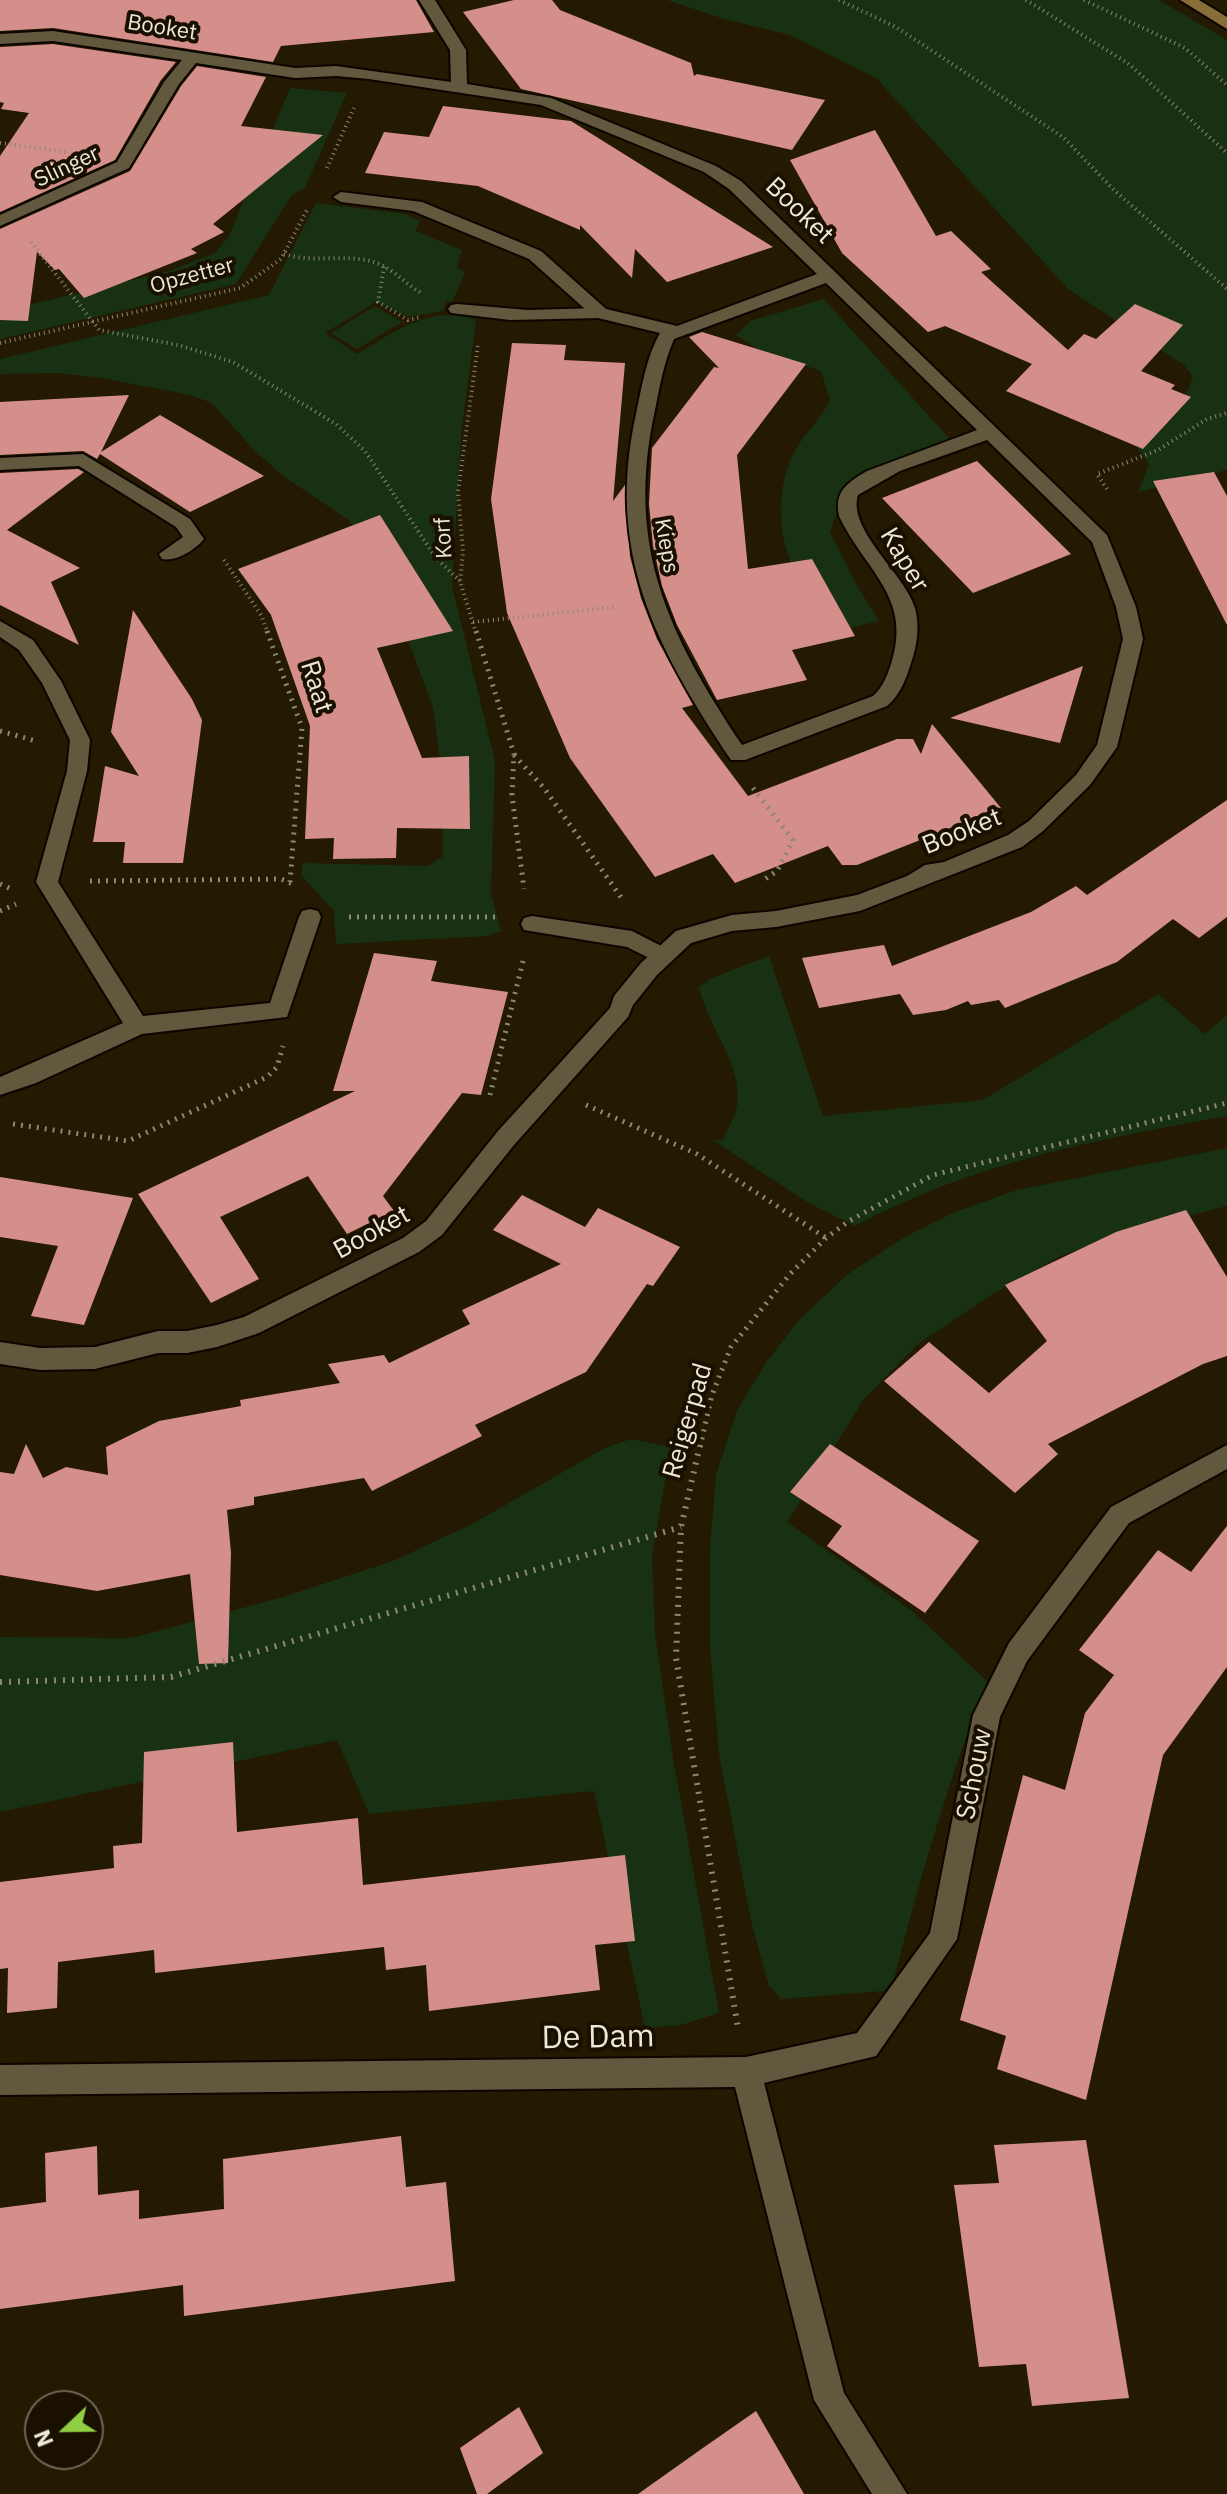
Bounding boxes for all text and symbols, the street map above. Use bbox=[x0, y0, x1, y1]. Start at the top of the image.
street label: Booket bbox=[125, 9, 199, 47]
street label: Slinger bbox=[30, 141, 104, 193]
street label: Booket bbox=[758, 171, 840, 251]
street label: Opzetter bbox=[147, 252, 237, 300]
street label: Korf bbox=[430, 517, 458, 559]
street label: Kieps bbox=[648, 517, 684, 575]
street label: Kaper bbox=[873, 522, 935, 598]
street label: Raat bbox=[293, 657, 339, 717]
street label: Booket bbox=[918, 802, 1006, 862]
street label: Booket bbox=[328, 1199, 416, 1267]
street label: Reigerpad bbox=[657, 1360, 719, 1482]
street label: Schouw bbox=[951, 1726, 999, 1822]
street label: De Dam bbox=[541, 2018, 655, 2058]
north arrow bbox=[24, 2390, 104, 2470]
text: N bbox=[27, 2426, 60, 2451]

